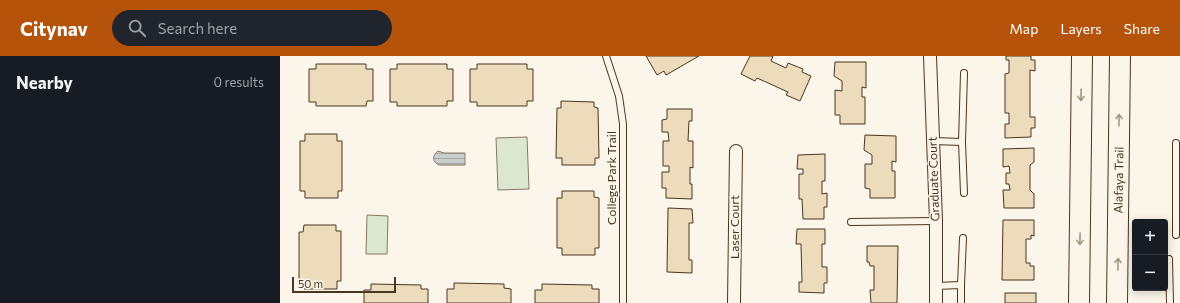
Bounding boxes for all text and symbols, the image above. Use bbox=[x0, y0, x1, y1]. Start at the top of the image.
search box bbox=[112, 10, 392, 46]
text: Citynav bbox=[20, 17, 88, 40]
icon: search bbox=[126, 17, 148, 39]
text: Search here bbox=[158, 19, 237, 37]
text: Map bbox=[1010, 20, 1038, 37]
text: Layers bbox=[1060, 20, 1102, 37]
text: Share bbox=[1124, 20, 1160, 37]
text: Nearby bbox=[16, 72, 73, 93]
text: 0 results bbox=[213, 74, 264, 90]
one-way arrow bbox=[1077, 88, 1085, 101]
one-way arrow bbox=[1115, 114, 1123, 127]
street label: College Park Trail bbox=[604, 131, 618, 225]
street label: Graduate Court bbox=[925, 136, 941, 222]
street label: Alafaya Trail bbox=[1110, 146, 1126, 214]
street label: Laser Court bbox=[727, 195, 741, 259]
map controls bbox=[1132, 219, 1168, 291]
button: + bbox=[1132, 219, 1168, 255]
one-way arrow bbox=[1076, 232, 1084, 245]
button: − bbox=[1132, 255, 1168, 291]
one-way arrow bbox=[1114, 258, 1121, 271]
scale bar bbox=[292, 275, 396, 294]
text: 50 m bbox=[298, 277, 323, 290]

